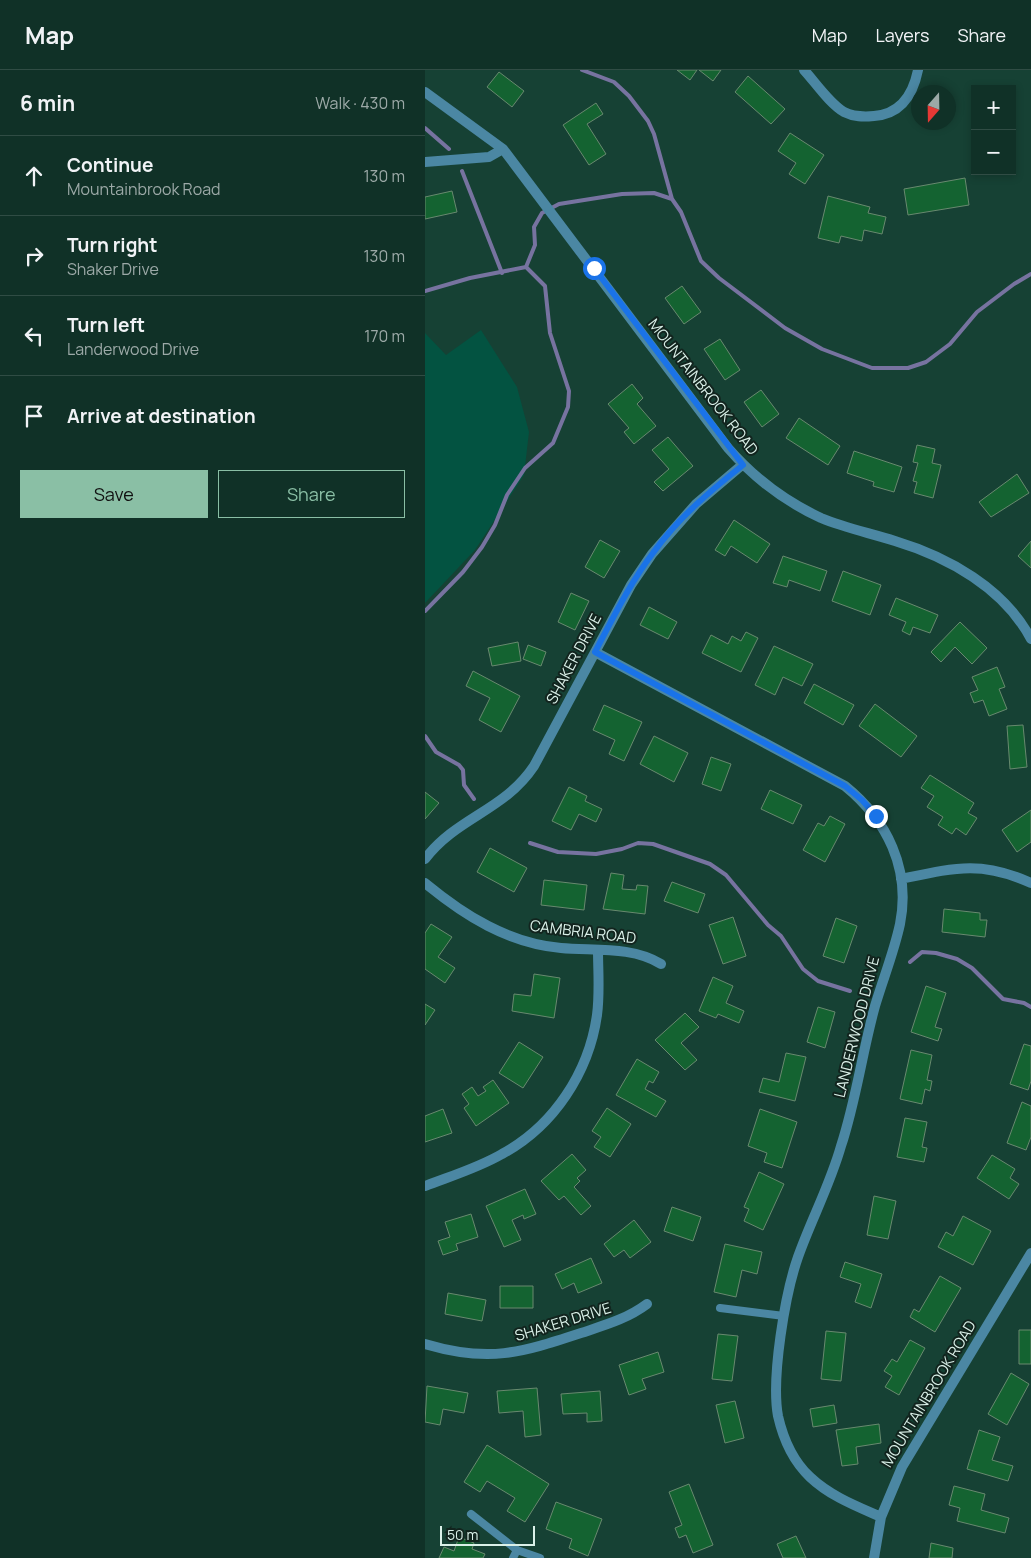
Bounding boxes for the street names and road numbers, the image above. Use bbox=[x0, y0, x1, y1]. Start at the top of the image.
street label: MOUNTAINBROOK ROAD bbox=[643, 314, 763, 459]
street label: SHAKER DRIVE bbox=[541, 610, 606, 708]
street label: CAMBRIA ROAD bbox=[529, 915, 637, 948]
street label: LANDERWOOD DRIVE bbox=[829, 954, 884, 1100]
street label: SHAKER DRIVE bbox=[512, 1297, 614, 1346]
street label: MOUNTAINBROOK ROAD bbox=[876, 1316, 981, 1471]

